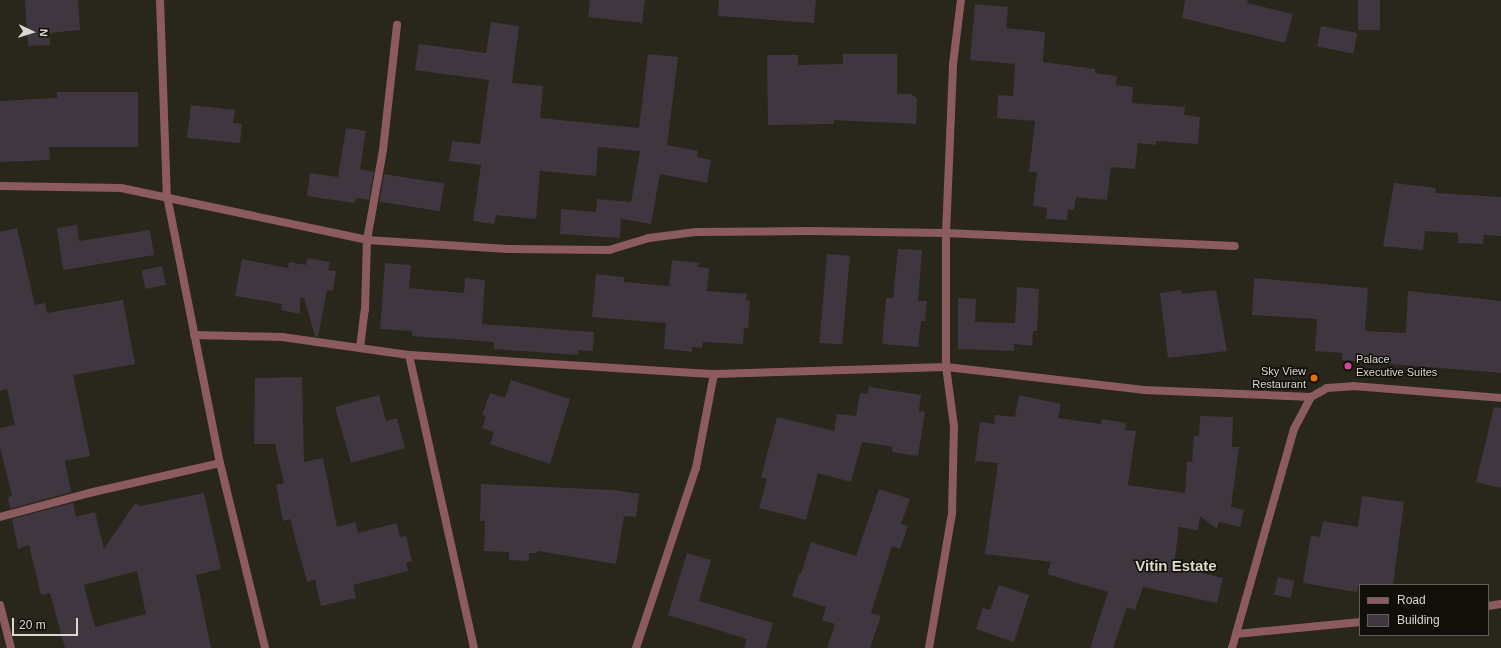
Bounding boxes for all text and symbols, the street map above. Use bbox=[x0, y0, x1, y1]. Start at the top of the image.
north arrow bbox=[12, 12, 52, 52]
text: N bbox=[38, 28, 50, 37]
place label: Palace Executive Suites bbox=[1356, 353, 1437, 379]
marker: Palace Executive Suites bbox=[1343, 361, 1353, 371]
place label: Sky View Restaurant bbox=[1252, 365, 1306, 391]
marker: Sky View Restaurant bbox=[1309, 373, 1319, 383]
district label: Vitin Estate bbox=[1135, 557, 1217, 575]
legend bbox=[1359, 584, 1489, 636]
text: Road bbox=[1397, 593, 1426, 607]
scale bar bbox=[14, 610, 80, 636]
text: Building bbox=[1397, 613, 1440, 627]
text: 20 m bbox=[19, 618, 46, 632]

